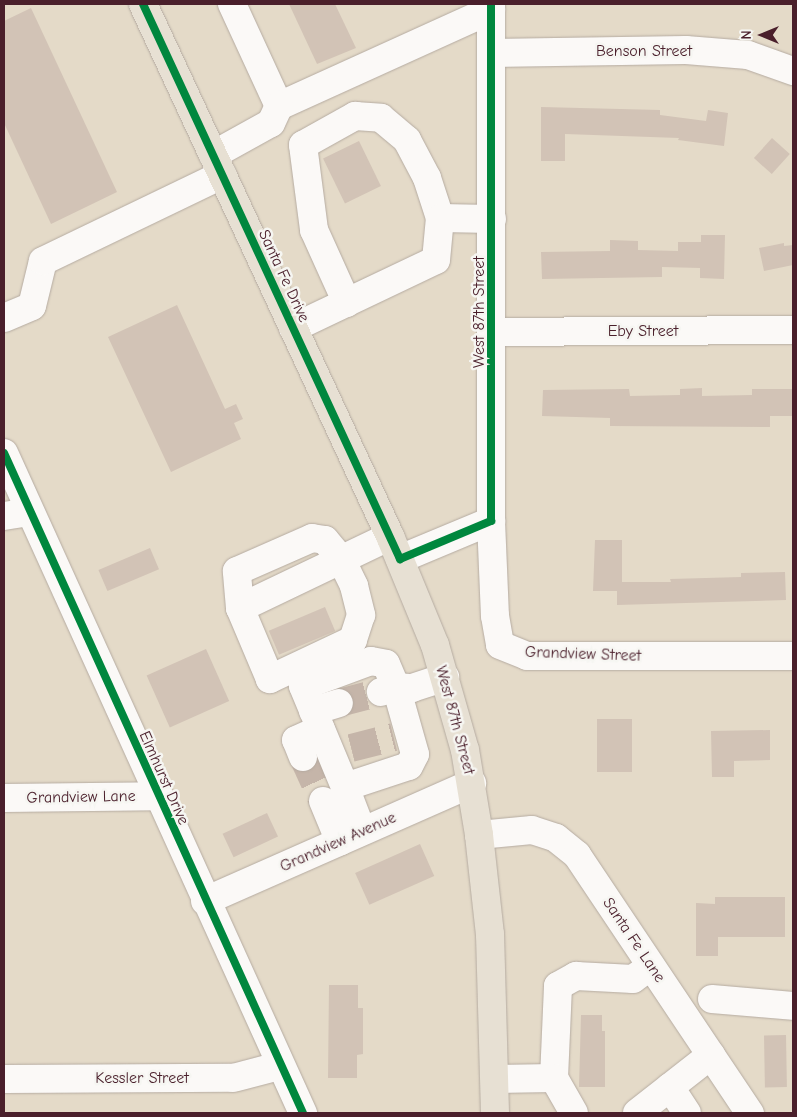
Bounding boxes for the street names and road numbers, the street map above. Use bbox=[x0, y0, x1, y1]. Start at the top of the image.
street label: Benson Street bbox=[596, 41, 692, 61]
street label: Santa Fe Drive bbox=[254, 227, 314, 325]
street label: West 87th Street bbox=[469, 256, 489, 368]
street label: Eby Street bbox=[608, 321, 678, 341]
street label: Grandview Street bbox=[525, 642, 641, 666]
street label: West 87th Street bbox=[431, 664, 479, 776]
street label: Elmhurst Drive bbox=[135, 728, 193, 828]
street label: Grandview Lane bbox=[26, 786, 136, 808]
street label: Grandview Avenue bbox=[277, 808, 399, 876]
street label: Santa Fe Lane bbox=[599, 894, 669, 986]
street label: Kessler Street bbox=[95, 1068, 189, 1088]

